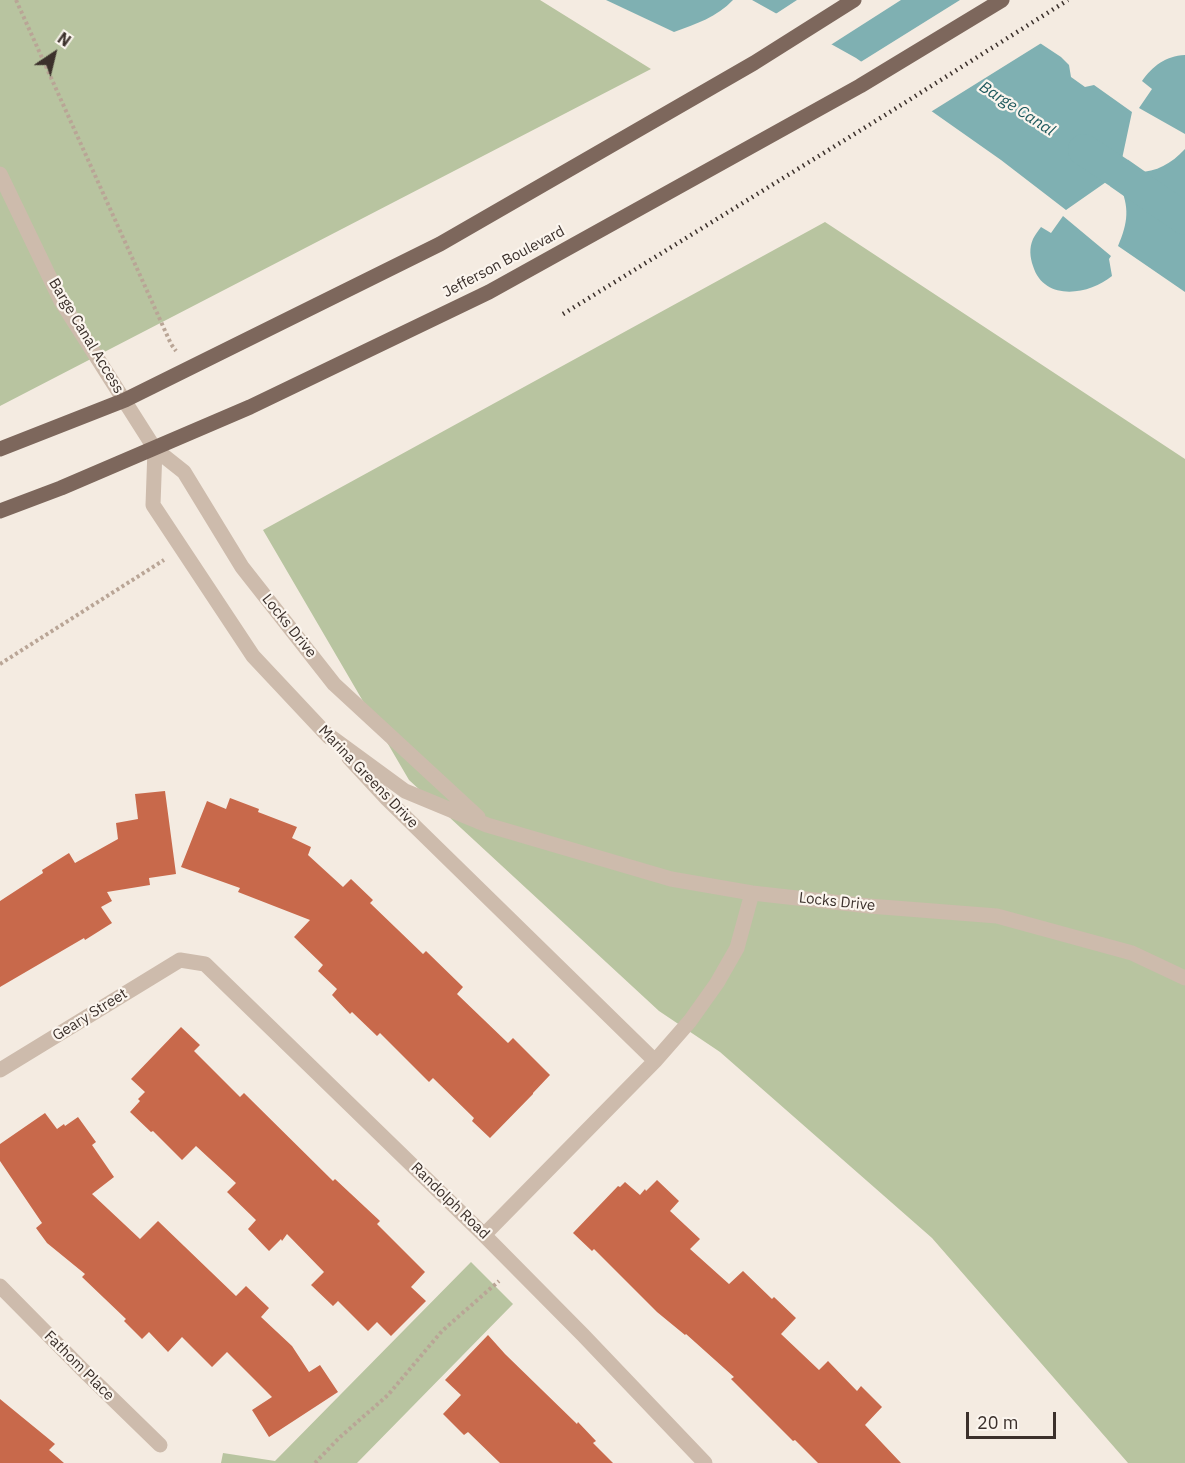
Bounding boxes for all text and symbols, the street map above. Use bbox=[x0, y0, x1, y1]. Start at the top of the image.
north arrow bbox=[24, 24, 84, 84]
text: N bbox=[54, 28, 75, 51]
water label: Barge Canal bbox=[976, 77, 1058, 141]
street label: Jefferson Boulevard bbox=[440, 222, 568, 302]
street label: Barge Canal Access bbox=[44, 275, 128, 397]
street label: Locks Drive bbox=[258, 591, 320, 661]
street label: Marina Greens Drive bbox=[314, 722, 422, 832]
street label: Locks Drive bbox=[798, 889, 876, 915]
street label: Geary Street bbox=[49, 985, 131, 1045]
street label: Randolph Road bbox=[407, 1159, 493, 1243]
street label: Fathom Place bbox=[40, 1327, 118, 1405]
scale bar bbox=[969, 1400, 1059, 1438]
text: 20 m bbox=[977, 1411, 1019, 1434]

